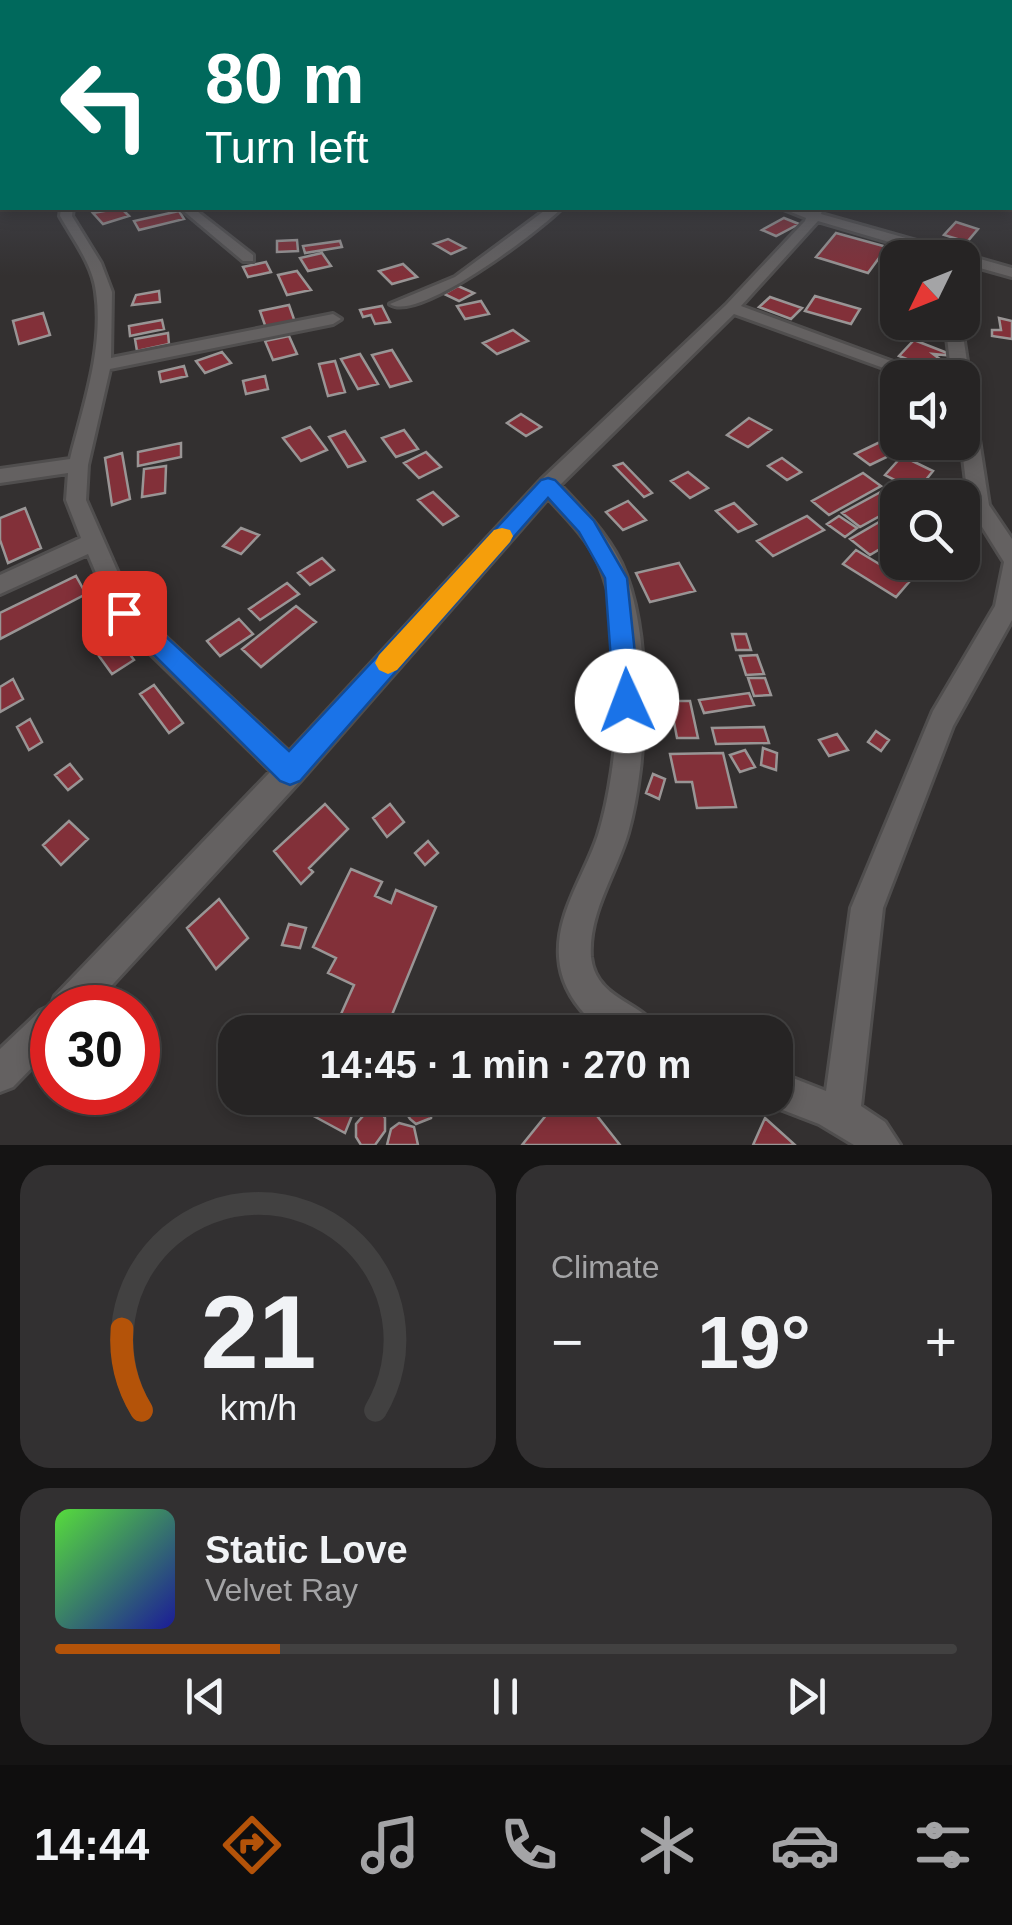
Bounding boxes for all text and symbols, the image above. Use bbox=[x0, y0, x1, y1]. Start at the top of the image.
icon: left bbox=[40, 40, 170, 170]
text: 80 m bbox=[205, 40, 365, 118]
text: Turn left bbox=[205, 122, 368, 173]
north arrow bbox=[880, 240, 980, 340]
map controls bbox=[880, 240, 980, 580]
button: sound bbox=[880, 360, 980, 460]
button: search bbox=[880, 480, 980, 580]
pin bbox=[82, 571, 167, 656]
icon: arrive bbox=[97, 586, 152, 641]
position arrow bbox=[575, 649, 679, 753]
speed limit sign: 30 bbox=[30, 985, 160, 1115]
text: 14:45 · 1 min · 270 m bbox=[320, 1044, 691, 1086]
text: Climate bbox=[551, 1249, 659, 1285]
text: 21 bbox=[200, 1274, 316, 1390]
text: 19° bbox=[697, 1300, 811, 1384]
text: − bbox=[551, 1311, 583, 1373]
text: + bbox=[925, 1311, 957, 1373]
text: km/h bbox=[219, 1388, 297, 1428]
text: Static Love bbox=[205, 1529, 408, 1571]
text: Velvet Ray bbox=[205, 1572, 358, 1608]
icon: previous bbox=[178, 1669, 233, 1724]
icon: pause bbox=[478, 1669, 533, 1724]
icon: next bbox=[779, 1669, 834, 1724]
icon: directions bbox=[217, 1810, 287, 1880]
icon: music bbox=[355, 1810, 425, 1880]
icon: phone bbox=[494, 1810, 564, 1880]
icon: climate bbox=[632, 1810, 702, 1880]
icon: car bbox=[770, 1810, 840, 1880]
icon: filters bbox=[908, 1810, 978, 1880]
text: 14:44 bbox=[34, 1819, 149, 1870]

